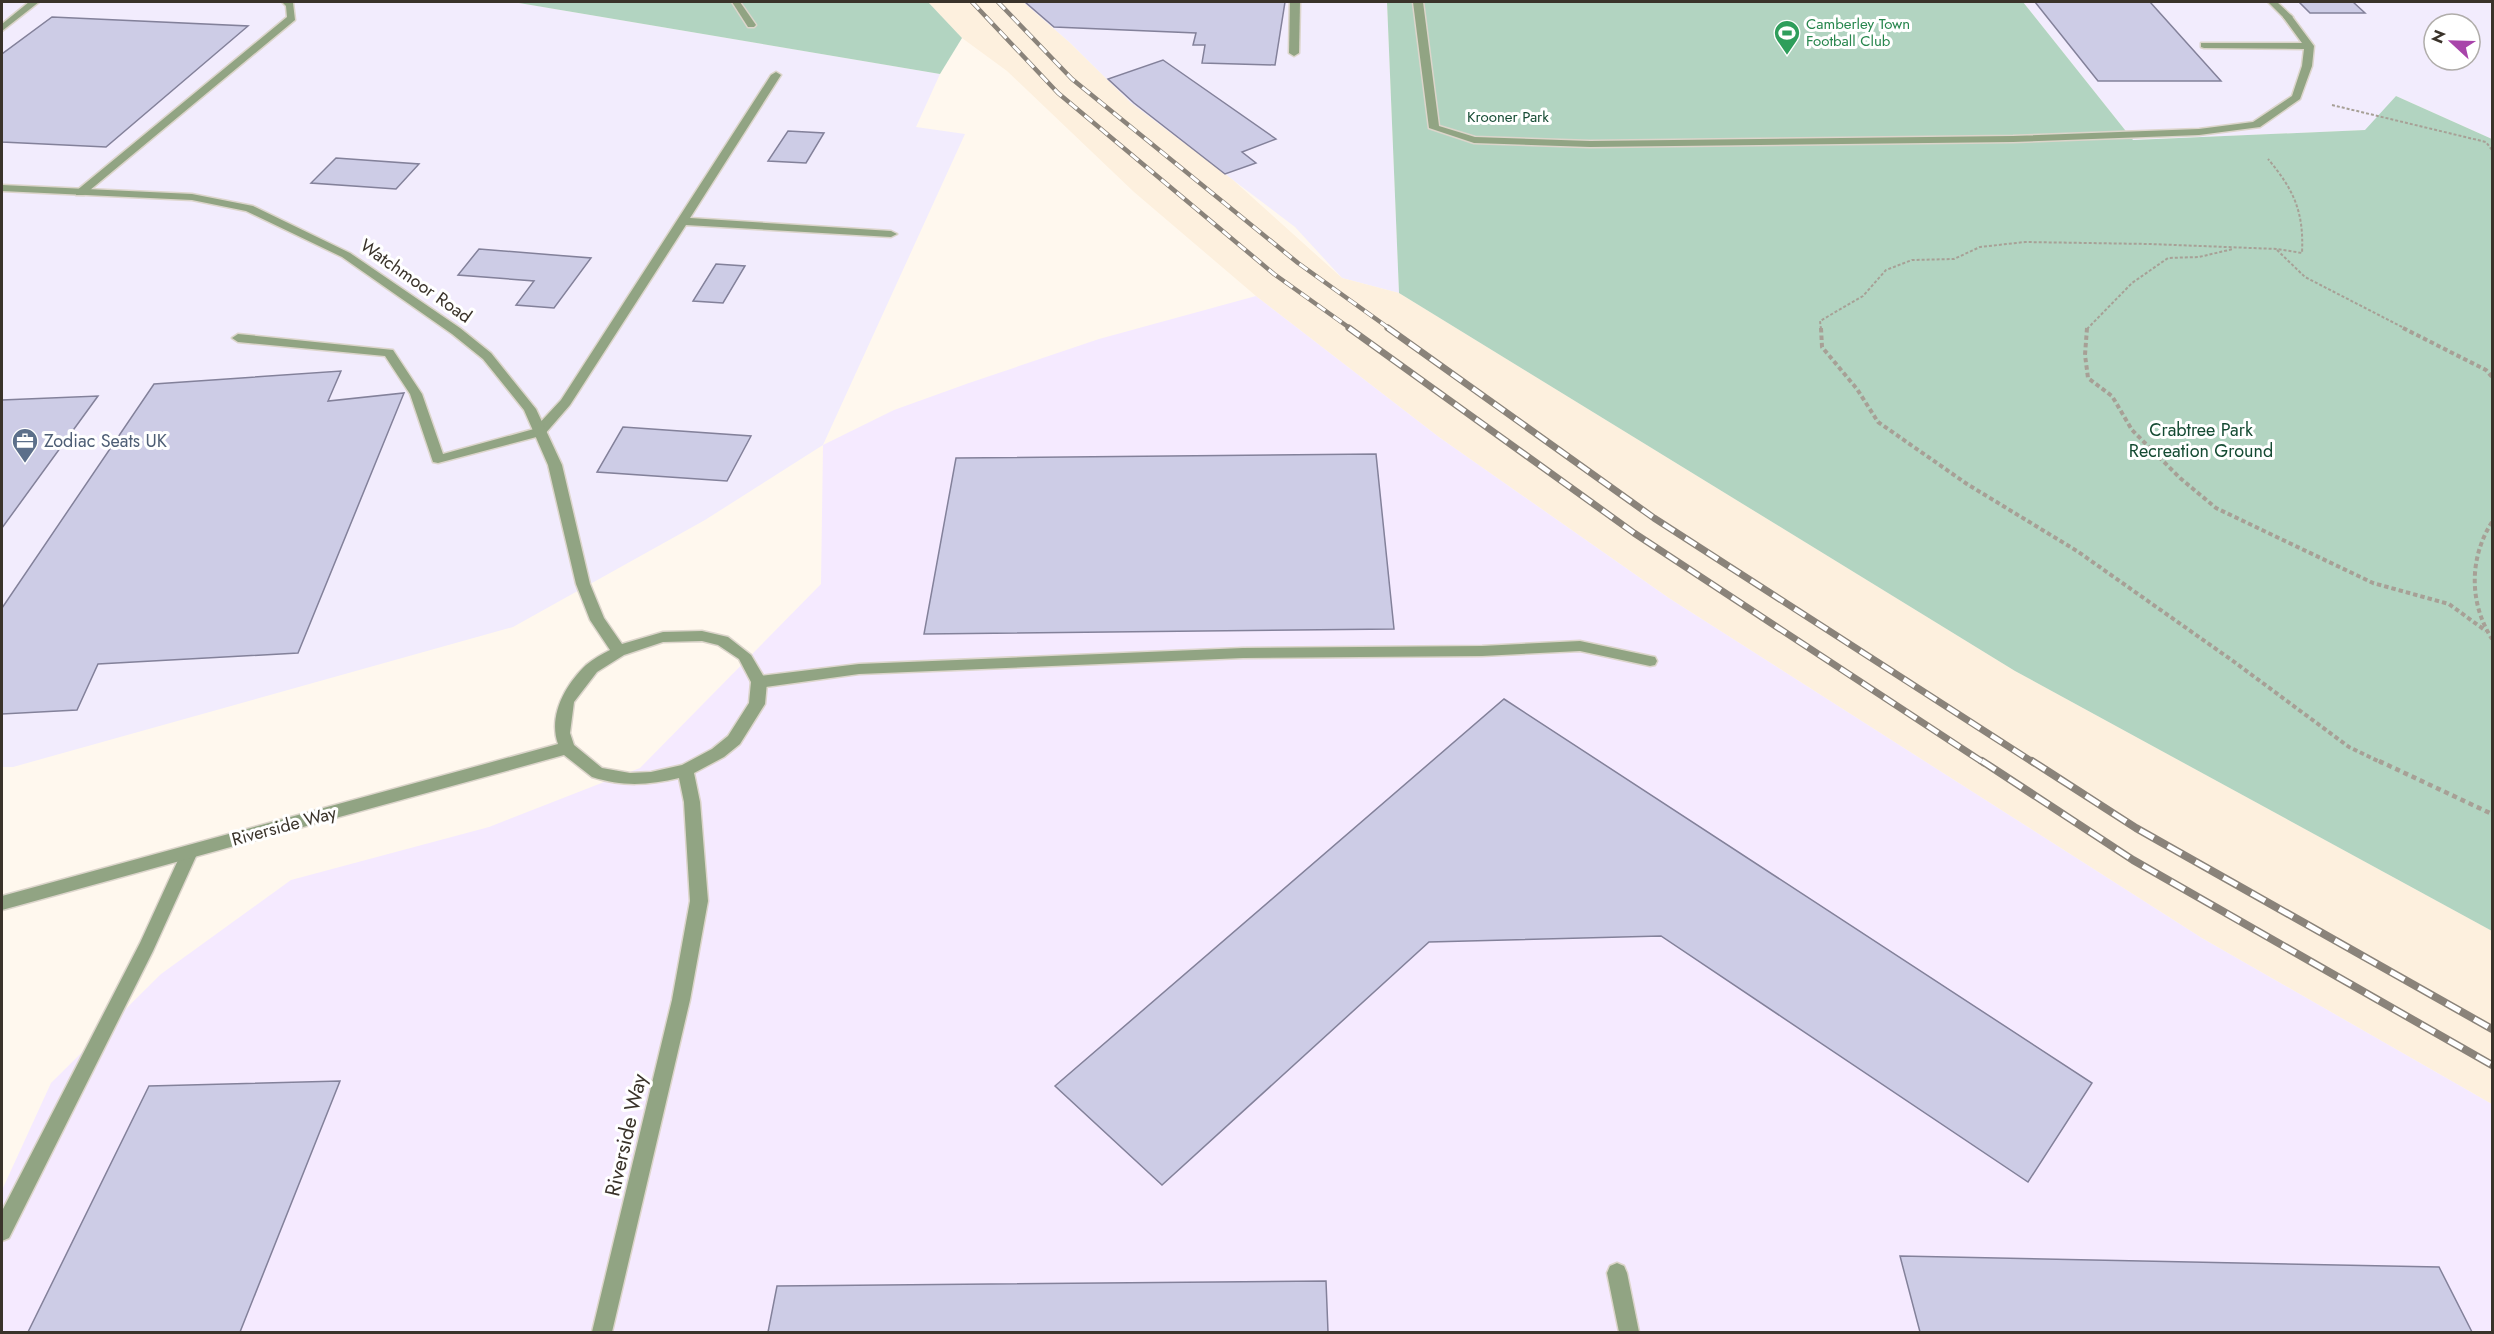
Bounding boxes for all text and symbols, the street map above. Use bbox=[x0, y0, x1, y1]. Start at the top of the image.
north arrow bbox=[2422, 12, 2482, 72]
place label: Camberley Town Football Club bbox=[1806, 13, 1910, 52]
sports icon: Camberley Town Football Club bbox=[1772, 18, 1802, 56]
text: N bbox=[2426, 26, 2452, 47]
park label: Krooner Park bbox=[1467, 106, 1549, 128]
street label: Watchmoor Road bbox=[355, 233, 477, 329]
park label: Crabtree Park Recreation Ground bbox=[2129, 417, 2273, 464]
office icon: Zodiac Seats UK bbox=[10, 426, 40, 464]
place label: Zodiac Seats UK bbox=[44, 428, 168, 454]
street label: Riverside Way bbox=[229, 800, 339, 852]
street label: Riverside Way bbox=[597, 1070, 655, 1199]

